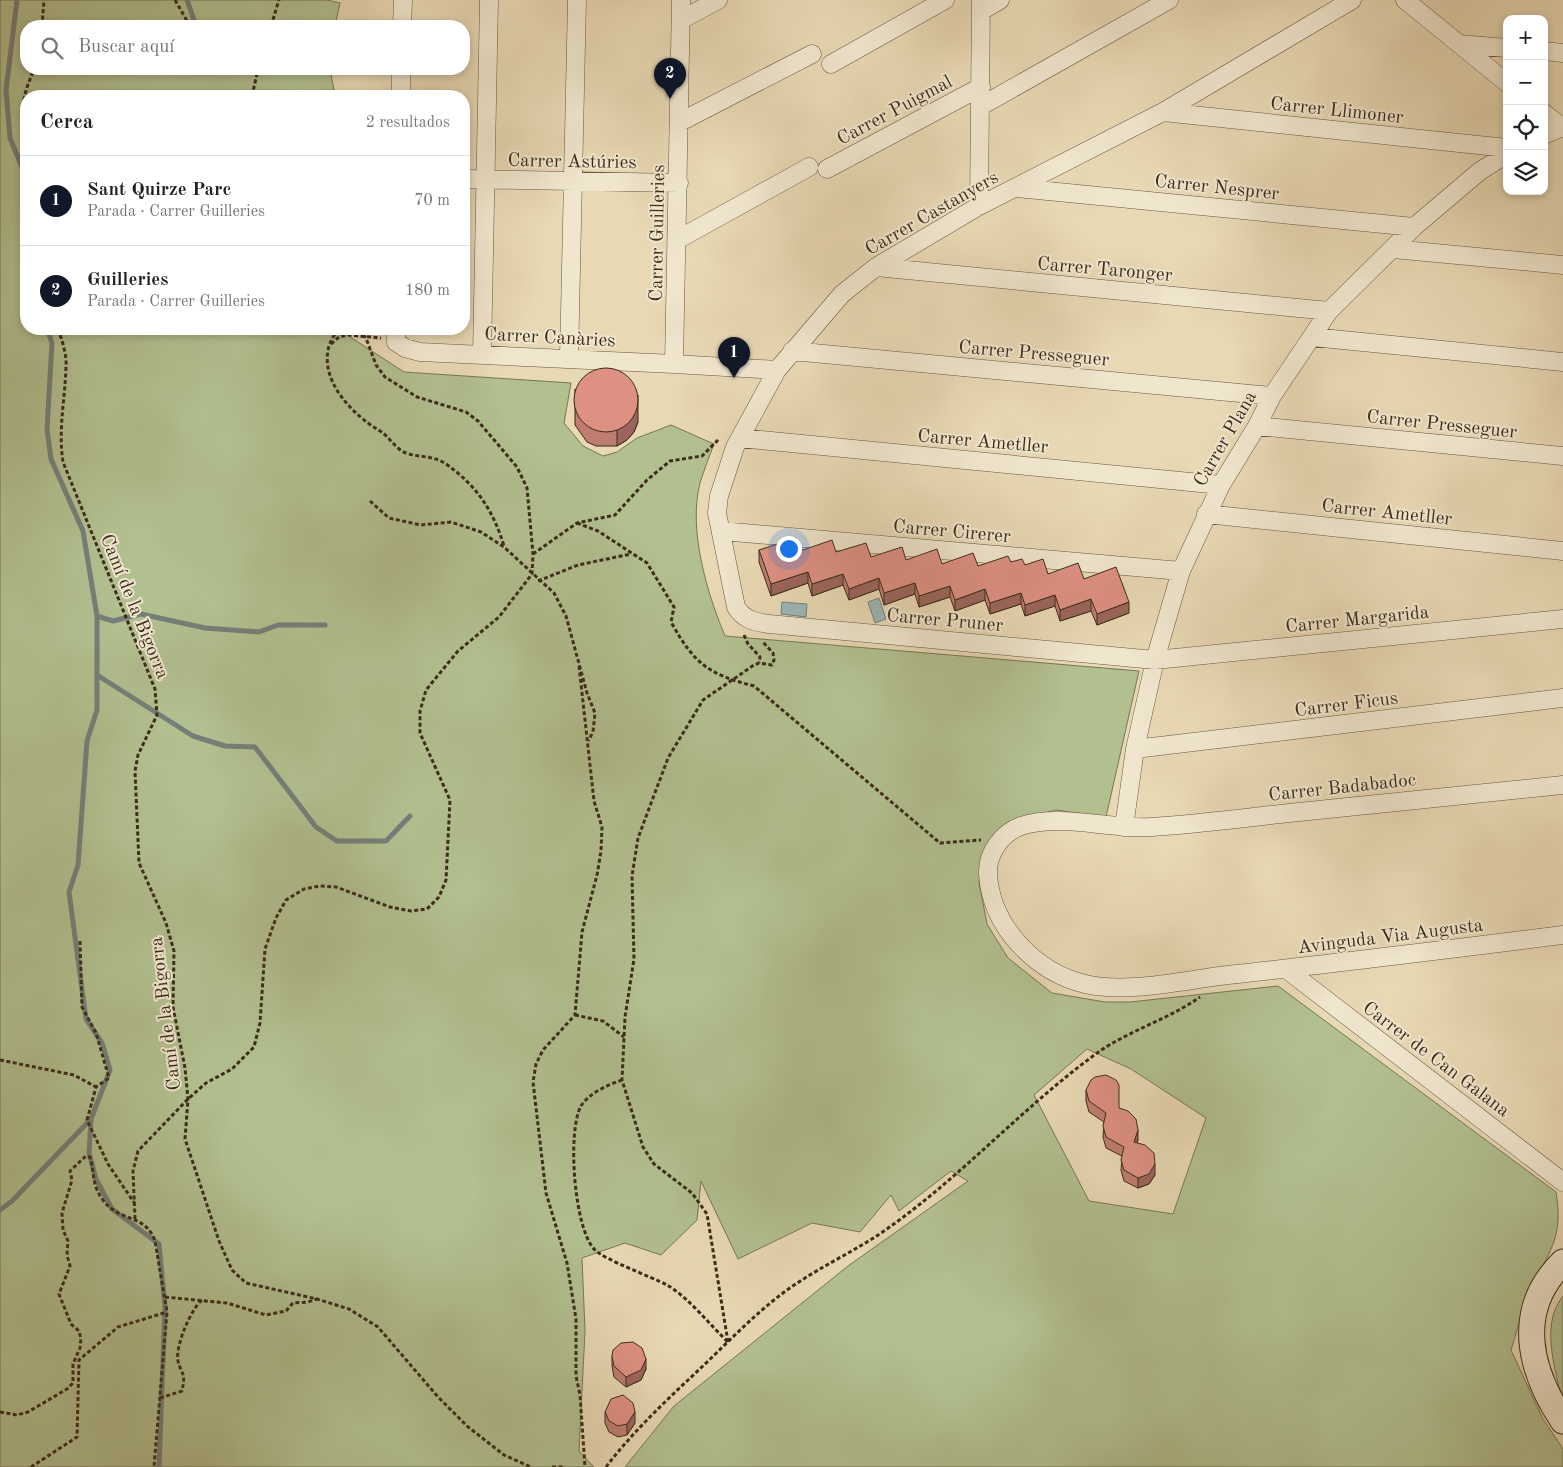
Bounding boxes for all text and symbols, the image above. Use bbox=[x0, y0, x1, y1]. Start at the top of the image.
map controls bbox=[1503, 15, 1548, 195]
button: + bbox=[1503, 15, 1548, 60]
search box bbox=[20, 20, 470, 75]
icon: search bbox=[38, 34, 66, 62]
text: Buscar aquí bbox=[78, 38, 174, 57]
pin: 2 bbox=[654, 58, 686, 99]
button: − bbox=[1503, 60, 1548, 105]
street label: Carrer Puigmal bbox=[834, 73, 956, 150]
street label: Carrer Llimoner bbox=[1269, 95, 1404, 128]
button: locate bbox=[1503, 105, 1548, 150]
text: Cerca bbox=[40, 112, 93, 133]
text: 2 resultados bbox=[366, 115, 450, 131]
button: layers bbox=[1503, 150, 1548, 195]
street label: Carrer Astúries bbox=[507, 152, 637, 173]
street label: Carrer Guilleries bbox=[648, 164, 669, 302]
street label: Carrer Castanyers bbox=[862, 168, 1002, 260]
street label: Carrer Nesprer bbox=[1153, 172, 1280, 205]
text: Sant Quirze Parc bbox=[87, 181, 231, 200]
text: 1 bbox=[51, 193, 61, 209]
text: 70 m bbox=[414, 193, 450, 209]
text: Parada · Carrer Guilleries bbox=[87, 204, 265, 220]
street label: Carrer Taronger bbox=[1036, 255, 1173, 286]
text: Guilleries bbox=[87, 271, 168, 290]
text: 2 bbox=[51, 283, 61, 299]
text: 180 m bbox=[405, 283, 450, 299]
text: Parada · Carrer Guilleries bbox=[87, 294, 265, 310]
street label: Carrer Canàries bbox=[484, 326, 616, 351]
pin: 1 bbox=[718, 337, 750, 378]
street label: Carrer Presseguer bbox=[958, 338, 1110, 371]
street label: Carrer Plana bbox=[1191, 388, 1261, 490]
street label: Carrer Presseguer bbox=[1366, 408, 1518, 443]
street label: Carrer Ametller bbox=[917, 427, 1049, 458]
street label: Carrer Ametller bbox=[1320, 497, 1453, 530]
street label: Carrer Cirerer bbox=[892, 518, 1012, 547]
street label: Camí de la Bigorra bbox=[96, 532, 172, 683]
your location bbox=[776, 536, 802, 562]
street label: Carrer Margarida bbox=[1284, 603, 1431, 637]
street label: Carrer Pruner bbox=[886, 607, 1004, 636]
street label: Carrer Ficus bbox=[1293, 690, 1399, 721]
street label: Carrer Badabadoc bbox=[1268, 771, 1417, 806]
street label: Avinguda Via Augusta bbox=[1296, 917, 1485, 958]
street label: Camí de la Bigorra bbox=[148, 935, 185, 1091]
street label: Carrer de Can Galana bbox=[1359, 999, 1513, 1122]

